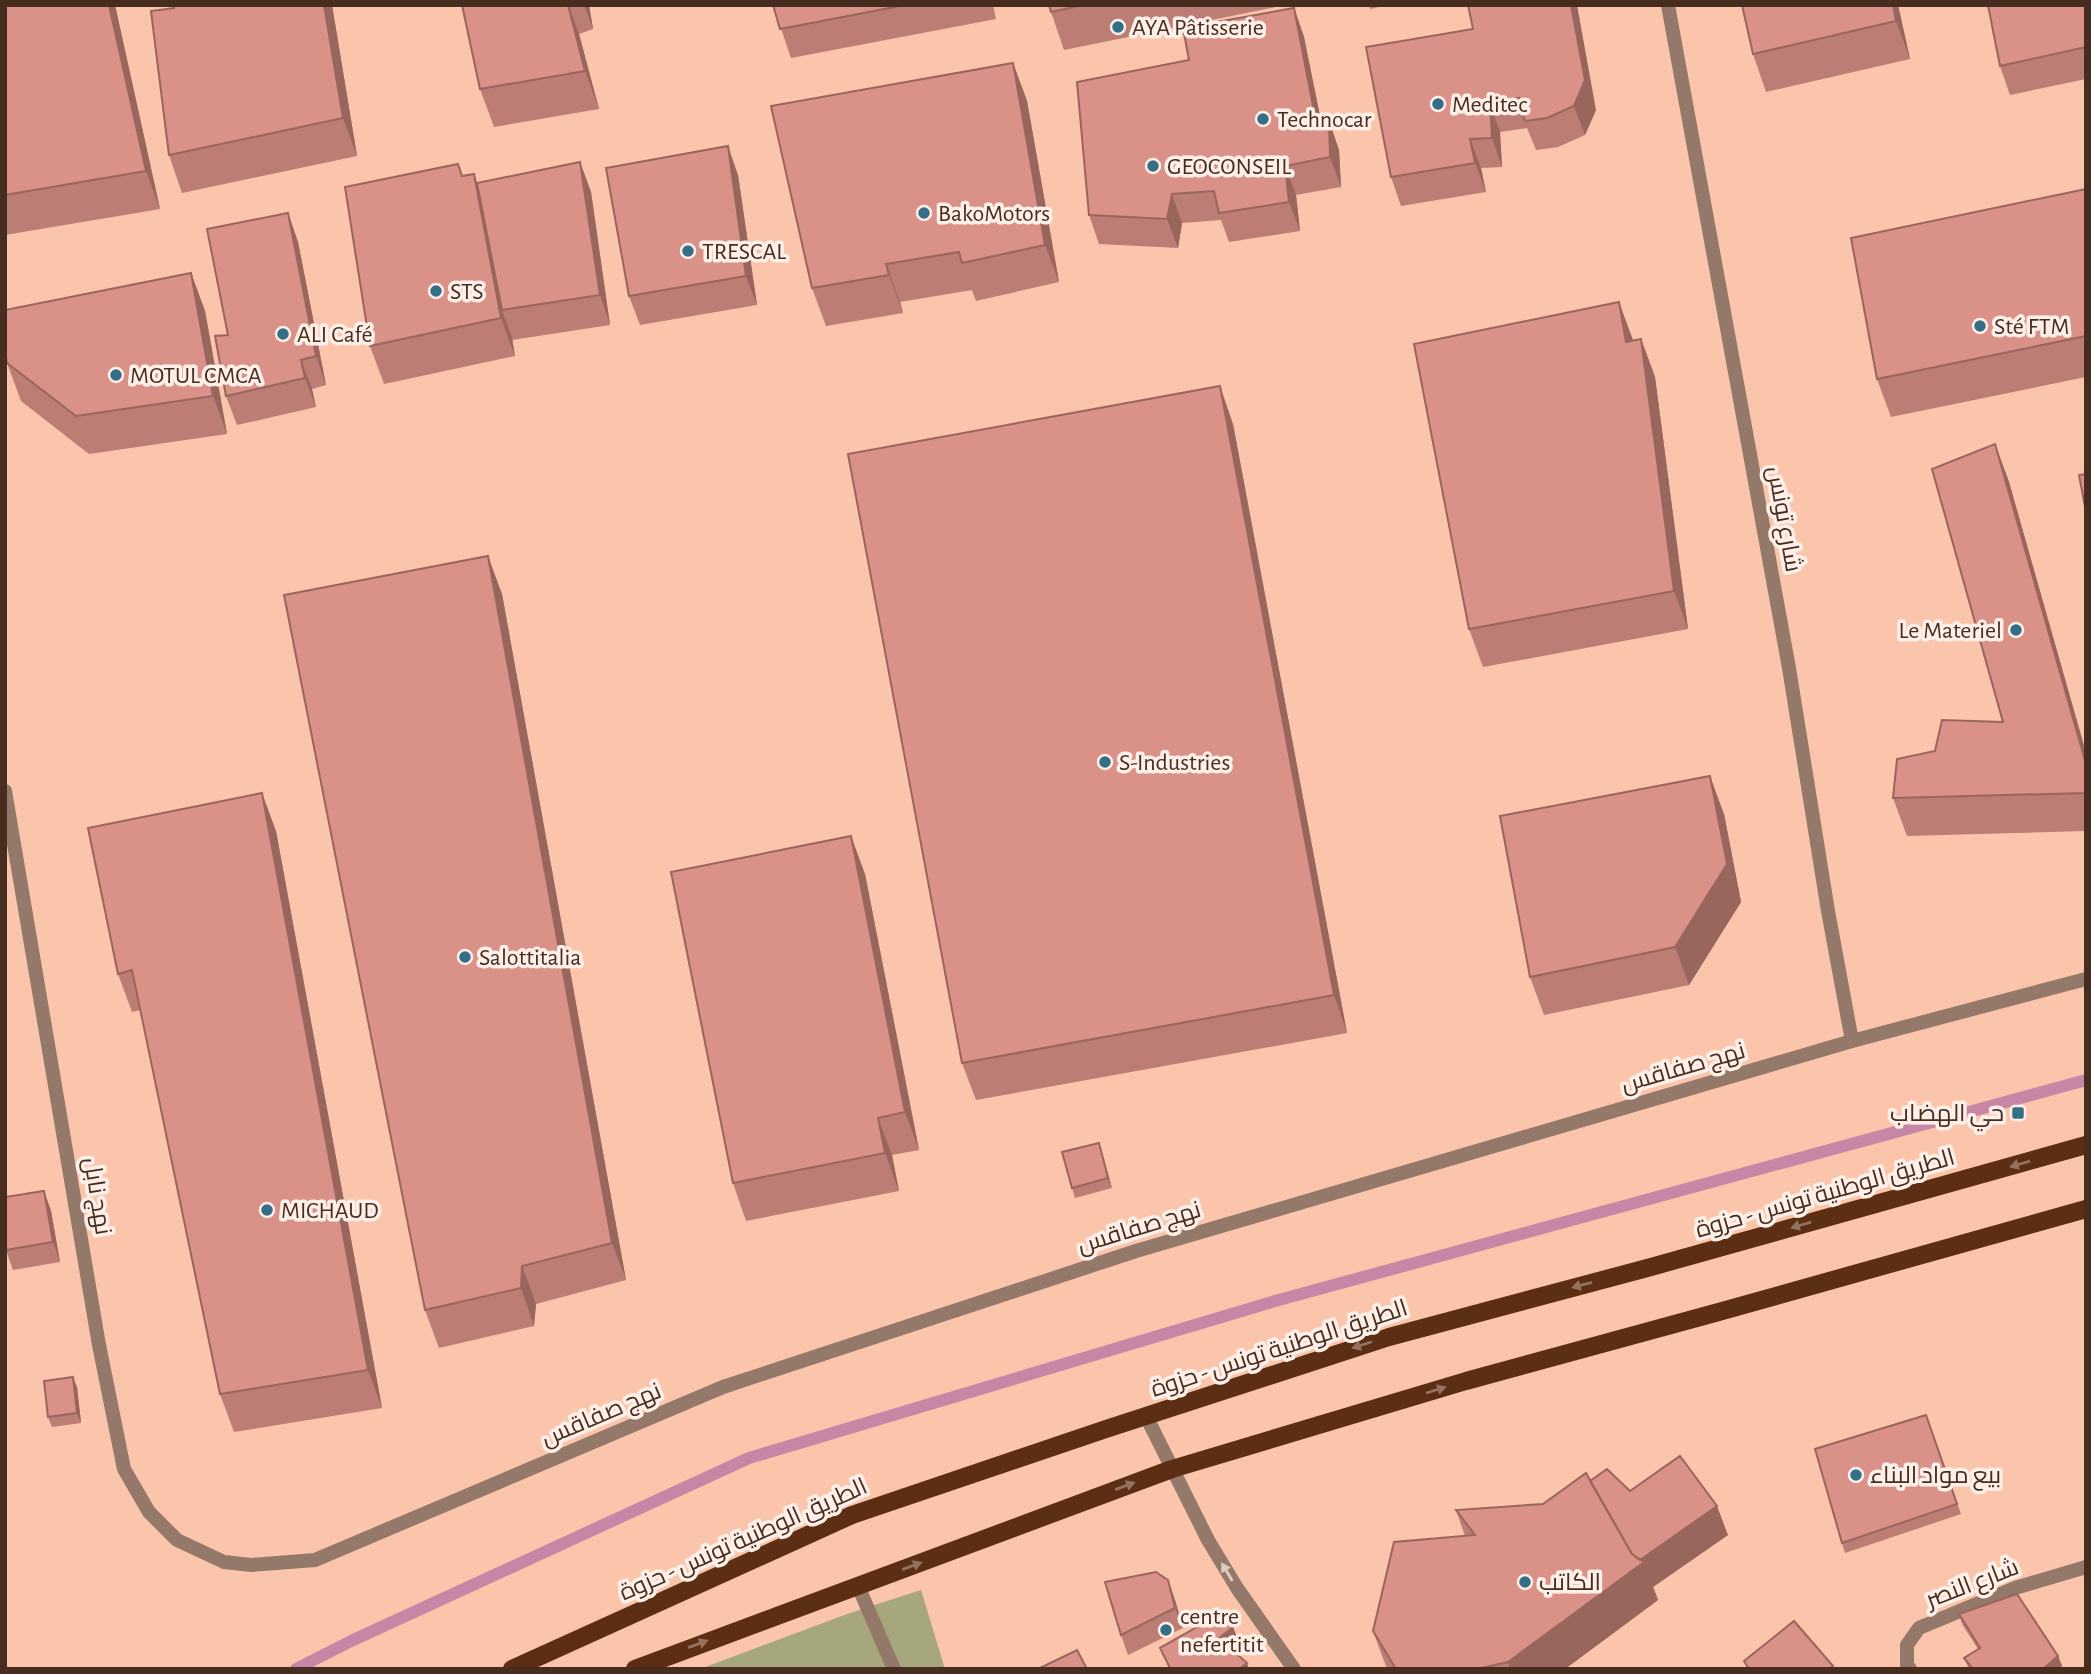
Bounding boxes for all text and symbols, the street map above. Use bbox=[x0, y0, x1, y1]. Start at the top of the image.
place label: AYA Pâtisserie bbox=[1132, 16, 1264, 40]
marker: AYA Pâtisserie bbox=[1110, 19, 1126, 35]
place label: Meditec bbox=[1452, 93, 1527, 117]
marker: Meditec bbox=[1430, 96, 1446, 112]
place label: Technocar bbox=[1277, 108, 1372, 132]
marker: Technocar bbox=[1255, 111, 1271, 127]
place label: GEOCONSEIL bbox=[1167, 155, 1291, 179]
marker: GEOCONSEIL bbox=[1145, 158, 1161, 174]
place label: BakoMotors bbox=[938, 202, 1050, 226]
marker: BakoMotors bbox=[916, 205, 932, 221]
place label: TRESCAL bbox=[702, 240, 786, 264]
marker: TRESCAL bbox=[680, 243, 696, 259]
place label: STS bbox=[450, 280, 484, 304]
marker: STS bbox=[428, 283, 444, 299]
place label: Sté FTM bbox=[1994, 315, 2069, 339]
marker: Sté FTM bbox=[1972, 318, 1988, 334]
place label: ALI Café bbox=[297, 323, 372, 347]
marker: ALI Café bbox=[275, 326, 291, 342]
place label: MOTUL CMCA bbox=[130, 364, 262, 388]
marker: MOTUL CMCA bbox=[108, 367, 124, 383]
street label: شارع تونس bbox=[1760, 464, 1806, 575]
place label: Le Materiel bbox=[1899, 619, 2002, 643]
marker: Le Materiel bbox=[2008, 622, 2024, 638]
place label: S-Industries bbox=[1119, 751, 1230, 775]
marker: S-Industries bbox=[1097, 754, 1113, 770]
place label: Salottitalia bbox=[479, 946, 581, 970]
marker: Salottitalia bbox=[457, 949, 473, 965]
street label: نهج صفاقس bbox=[1619, 1039, 1749, 1100]
place label: حي الهضاب bbox=[1890, 1102, 2004, 1132]
marker: حي الهضاب bbox=[2010, 1105, 2026, 1121]
street label: الطريق الوطنية تونس - حزوة bbox=[1693, 1145, 1958, 1244]
street label: نهج نابل bbox=[76, 1156, 115, 1237]
one-way arrow bbox=[2009, 1159, 2030, 1169]
street label: نهج صفاقس bbox=[1075, 1198, 1205, 1261]
place label: MICHAUD bbox=[281, 1199, 379, 1223]
marker: MICHAUD bbox=[259, 1202, 275, 1218]
one-way arrow bbox=[1790, 1220, 1812, 1231]
one-way arrow bbox=[1570, 1280, 1592, 1291]
street label: الطريق الوطنية تونس - حزوة bbox=[1148, 1296, 1411, 1404]
one-way arrow bbox=[1352, 1340, 1373, 1351]
street label: نهج صفاقس bbox=[538, 1379, 666, 1454]
one-way arrow bbox=[1426, 1384, 1447, 1394]
place label: بيع مواد البناء bbox=[1870, 1464, 2001, 1491]
marker: بيع مواد البناء bbox=[1848, 1467, 1864, 1483]
street label: الطريق الوطنية تونس - حزوة bbox=[616, 1474, 872, 1607]
one-way arrow bbox=[1115, 1481, 1136, 1492]
street label: شارع النصر bbox=[1920, 1554, 2023, 1616]
one-way arrow bbox=[901, 1560, 922, 1571]
one-way arrow bbox=[1221, 1563, 1234, 1582]
place label: الكاتب bbox=[1539, 1571, 1601, 1595]
marker: الكاتب bbox=[1517, 1574, 1533, 1590]
place label: centre nefertitit bbox=[1180, 1605, 1264, 1657]
marker: centre nefertitit bbox=[1158, 1622, 1174, 1638]
one-way arrow bbox=[688, 1639, 709, 1650]

